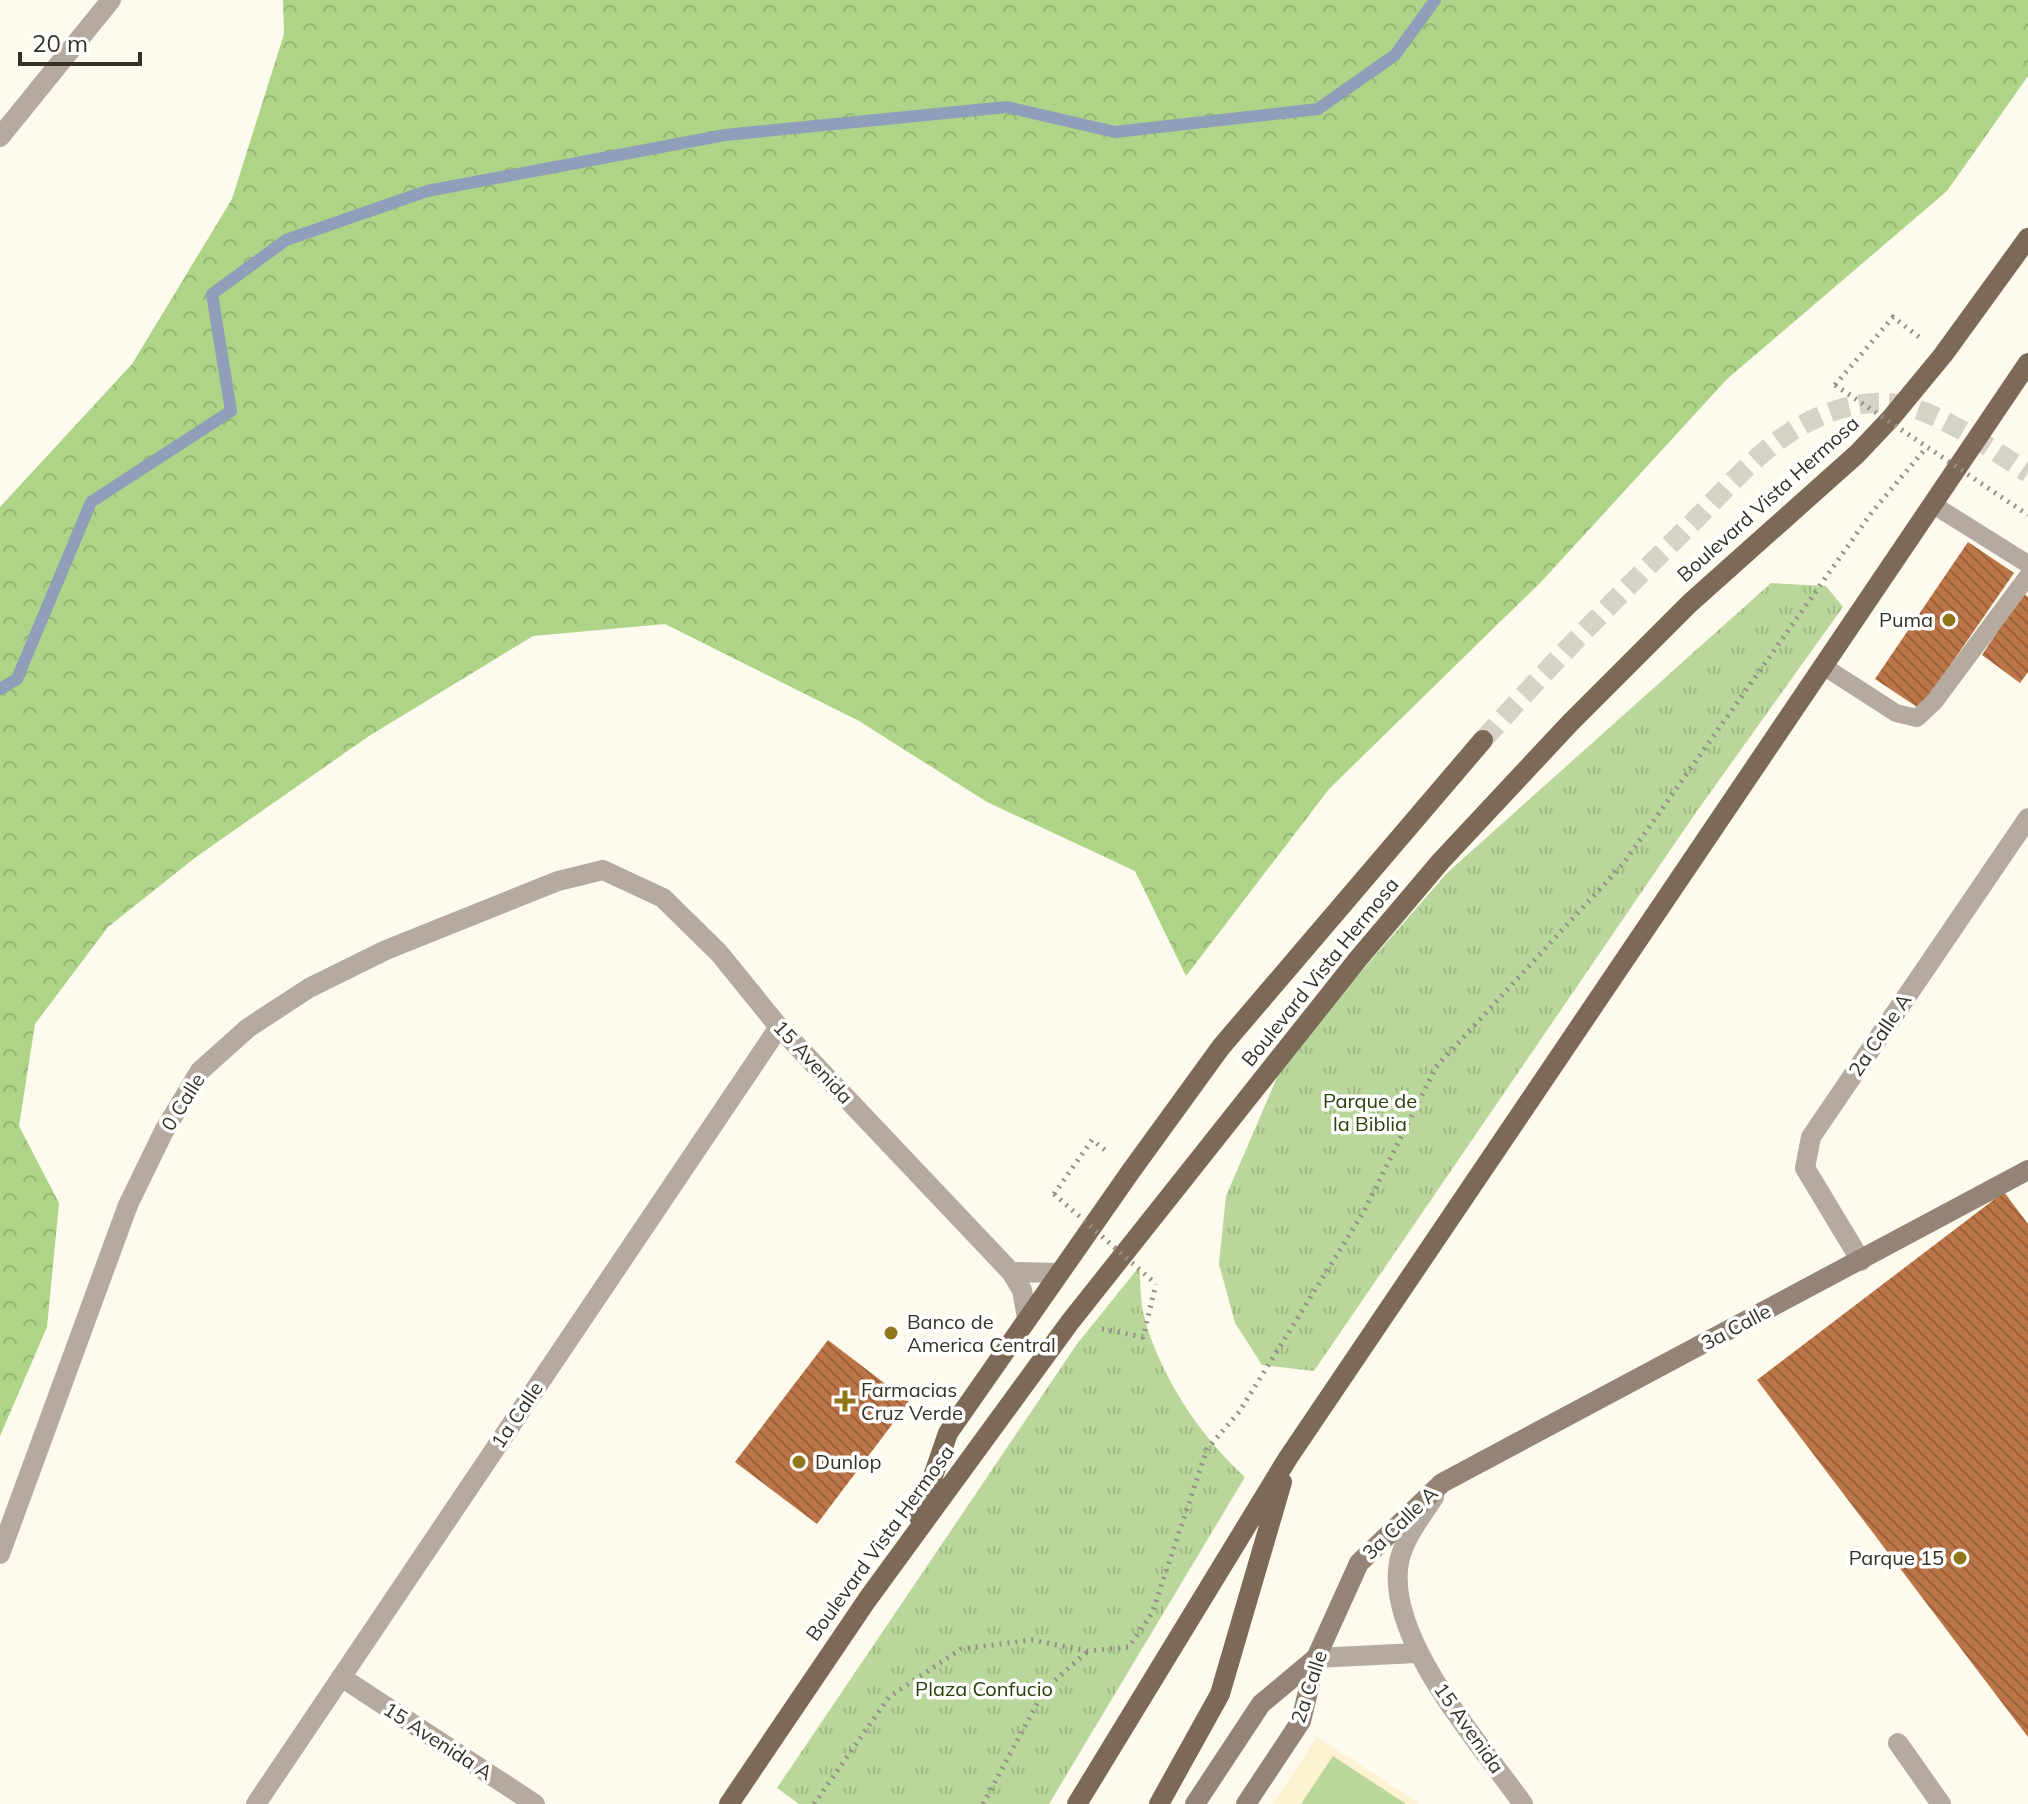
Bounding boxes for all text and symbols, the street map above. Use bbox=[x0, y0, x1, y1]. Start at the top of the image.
scale bar bbox=[20, 16, 140, 66]
text: 20 m bbox=[32, 28, 88, 58]
street label: Boulevard Vista Hermosa bbox=[1672, 410, 1864, 587]
place label: Puma bbox=[1879, 607, 1933, 632]
marker: Puma bbox=[1940, 611, 1958, 629]
street label: Boulevard Vista Hermosa bbox=[1236, 872, 1404, 1071]
street label: 2a Calle A bbox=[1843, 988, 1917, 1081]
street label: 15 Avenida bbox=[768, 1015, 858, 1109]
street label: 0 Calle bbox=[155, 1068, 210, 1135]
park label: Parque de la Biblia bbox=[1323, 1088, 1417, 1136]
street label: 3a Calle bbox=[1697, 1298, 1775, 1355]
place label: Banco de America Central bbox=[907, 1309, 1056, 1357]
marker: Banco de America Central bbox=[882, 1324, 900, 1342]
street label: 1a Calle bbox=[485, 1377, 548, 1453]
place label: Farmacias Cruz Verde bbox=[861, 1377, 963, 1425]
marker: Farmacias Cruz Verde bbox=[836, 1392, 854, 1410]
street label: Boulevard Vista Hermosa bbox=[800, 1440, 959, 1646]
place label: Dunlop bbox=[815, 1449, 881, 1474]
marker: Dunlop bbox=[790, 1453, 808, 1471]
street label: 3a Calle A bbox=[1357, 1480, 1443, 1565]
place label: Parque 15 bbox=[1849, 1545, 1944, 1570]
marker: Parque 15 bbox=[1951, 1549, 1969, 1567]
street label: 2a Calle bbox=[1285, 1647, 1332, 1726]
park label: Plaza Confucio bbox=[915, 1676, 1053, 1701]
street label: 15 Avenida bbox=[1429, 1677, 1510, 1778]
street label: 15 Avenida A bbox=[379, 1696, 498, 1785]

